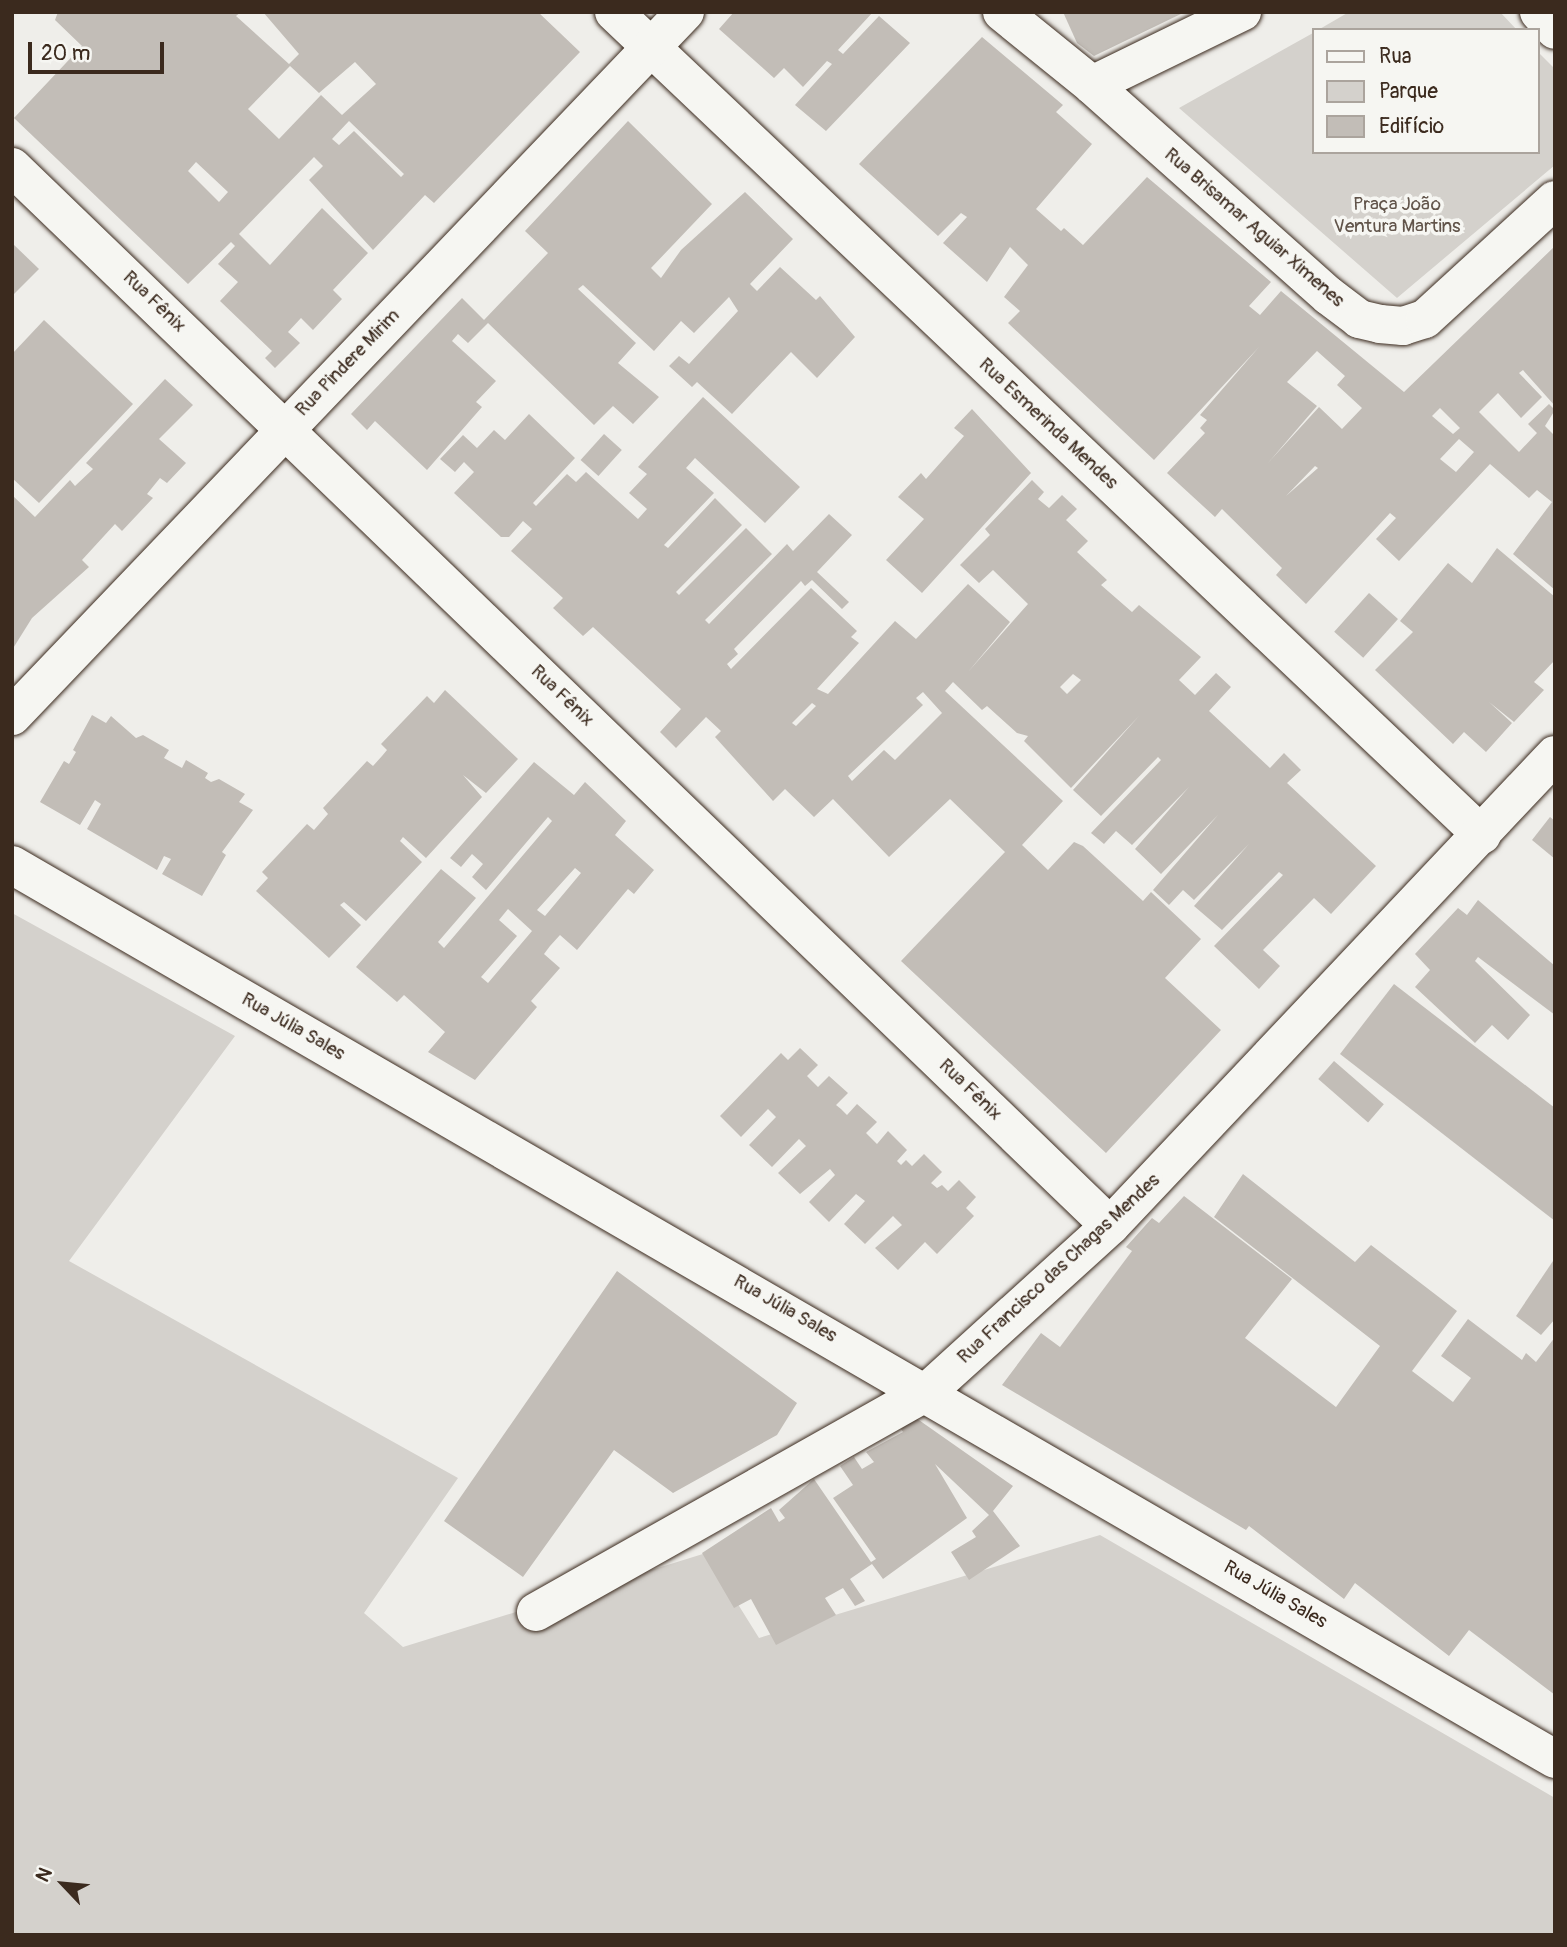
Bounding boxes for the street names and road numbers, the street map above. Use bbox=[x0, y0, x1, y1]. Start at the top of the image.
street label: Rua Brisamar Aguiar Ximenes bbox=[1159, 144, 1349, 312]
street label: Rua Fênix bbox=[118, 266, 190, 338]
street label: Rua Pindere Mirim bbox=[291, 305, 405, 421]
street label: Rua Esmerinda Mendes bbox=[974, 354, 1122, 494]
street label: Rua Fênix bbox=[526, 660, 598, 732]
street label: Rua Júlia Sales bbox=[237, 988, 349, 1066]
street label: Rua Fênix bbox=[934, 1054, 1006, 1126]
street label: Rua Francisco das Chagas Mendes bbox=[953, 1169, 1165, 1369]
street label: Rua Júlia Sales bbox=[729, 1270, 841, 1348]
street label: Rua Júlia Sales bbox=[1219, 1556, 1331, 1634]

